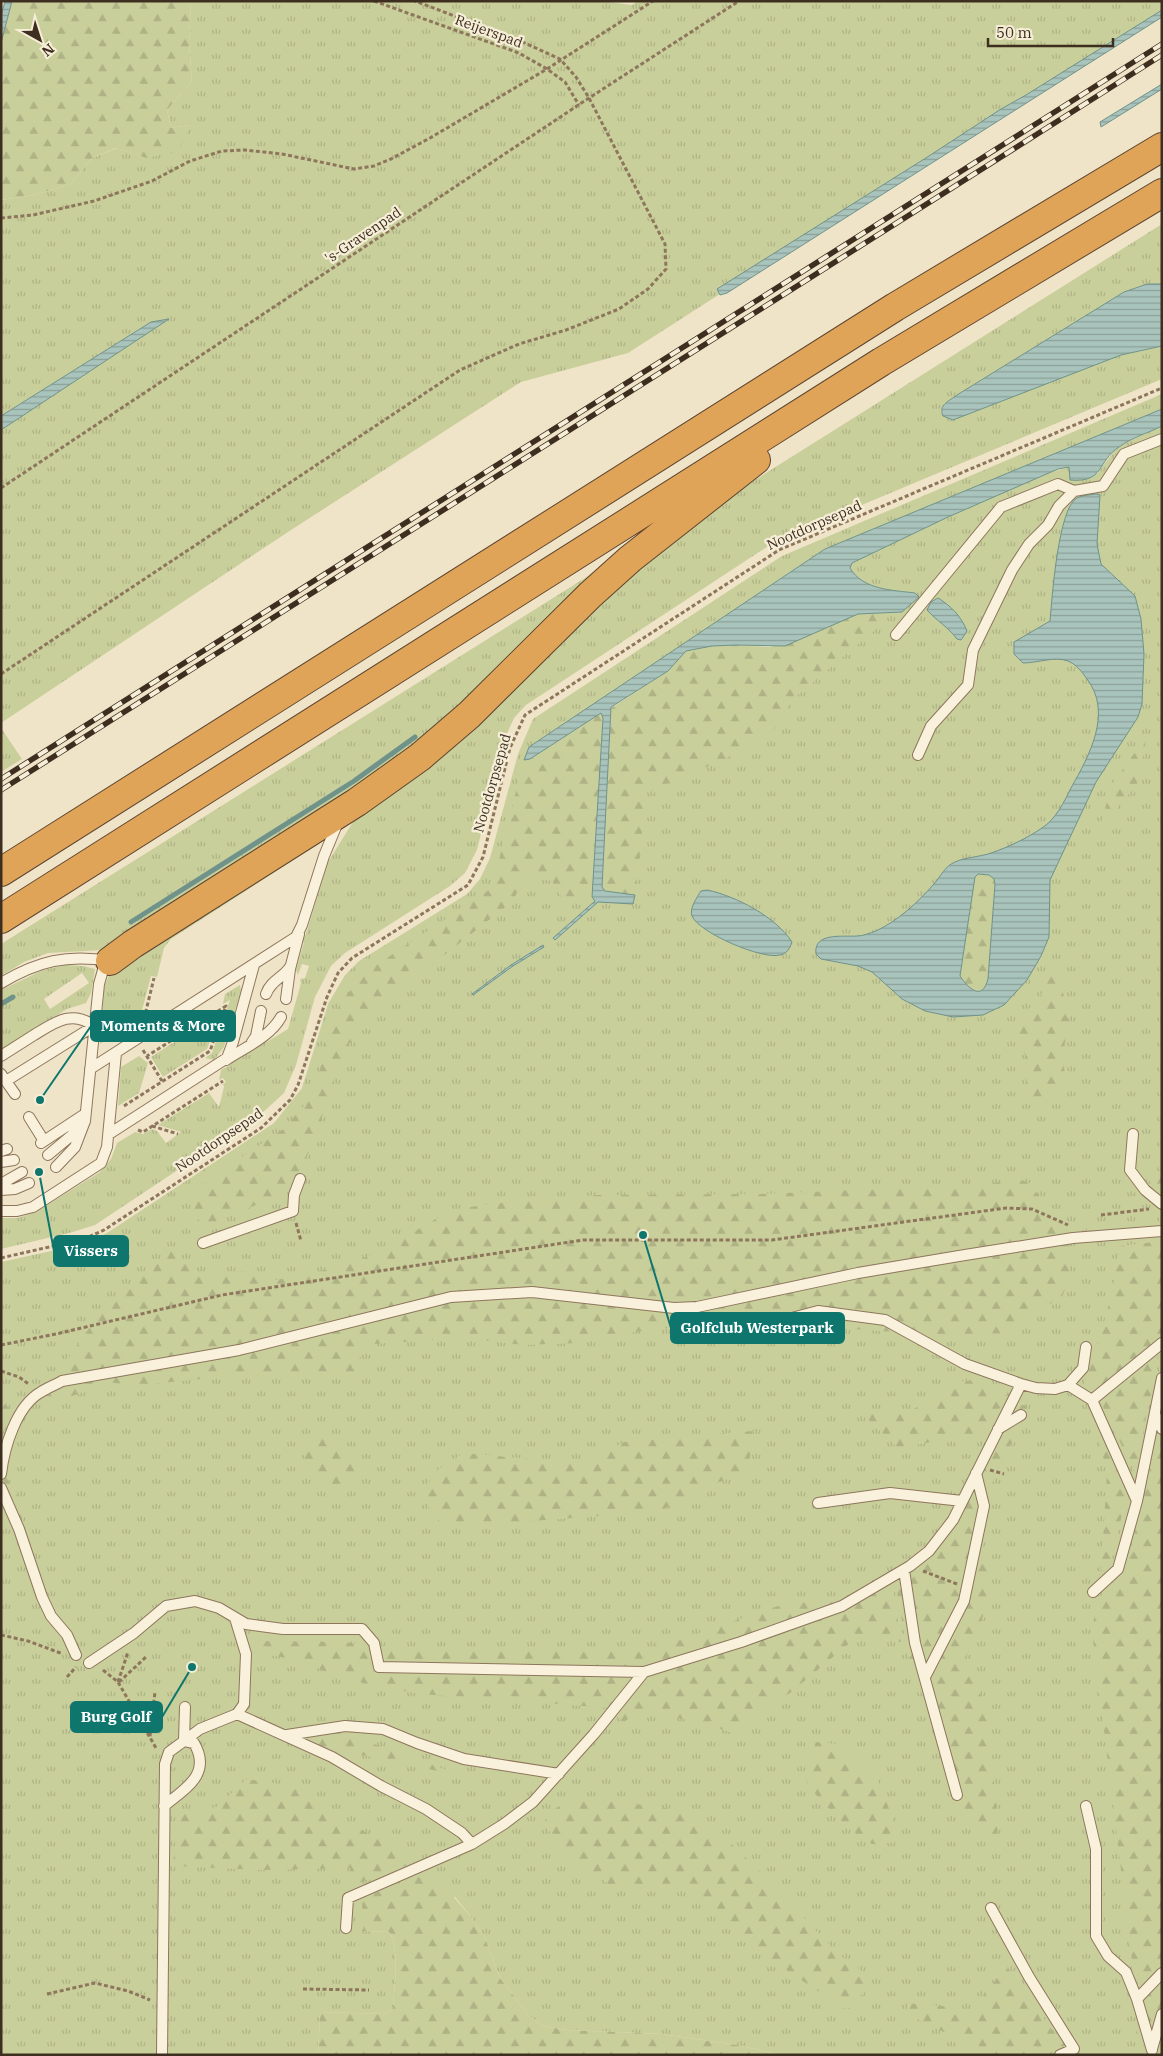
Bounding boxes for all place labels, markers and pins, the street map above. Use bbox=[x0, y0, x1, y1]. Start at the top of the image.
callout: Moments & More bbox=[91, 1011, 235, 1041]
callout: Vissers bbox=[54, 1236, 128, 1266]
callout: Golfclub Westerpark bbox=[671, 1313, 844, 1343]
callout: Burg Golf bbox=[71, 1702, 162, 1732]

